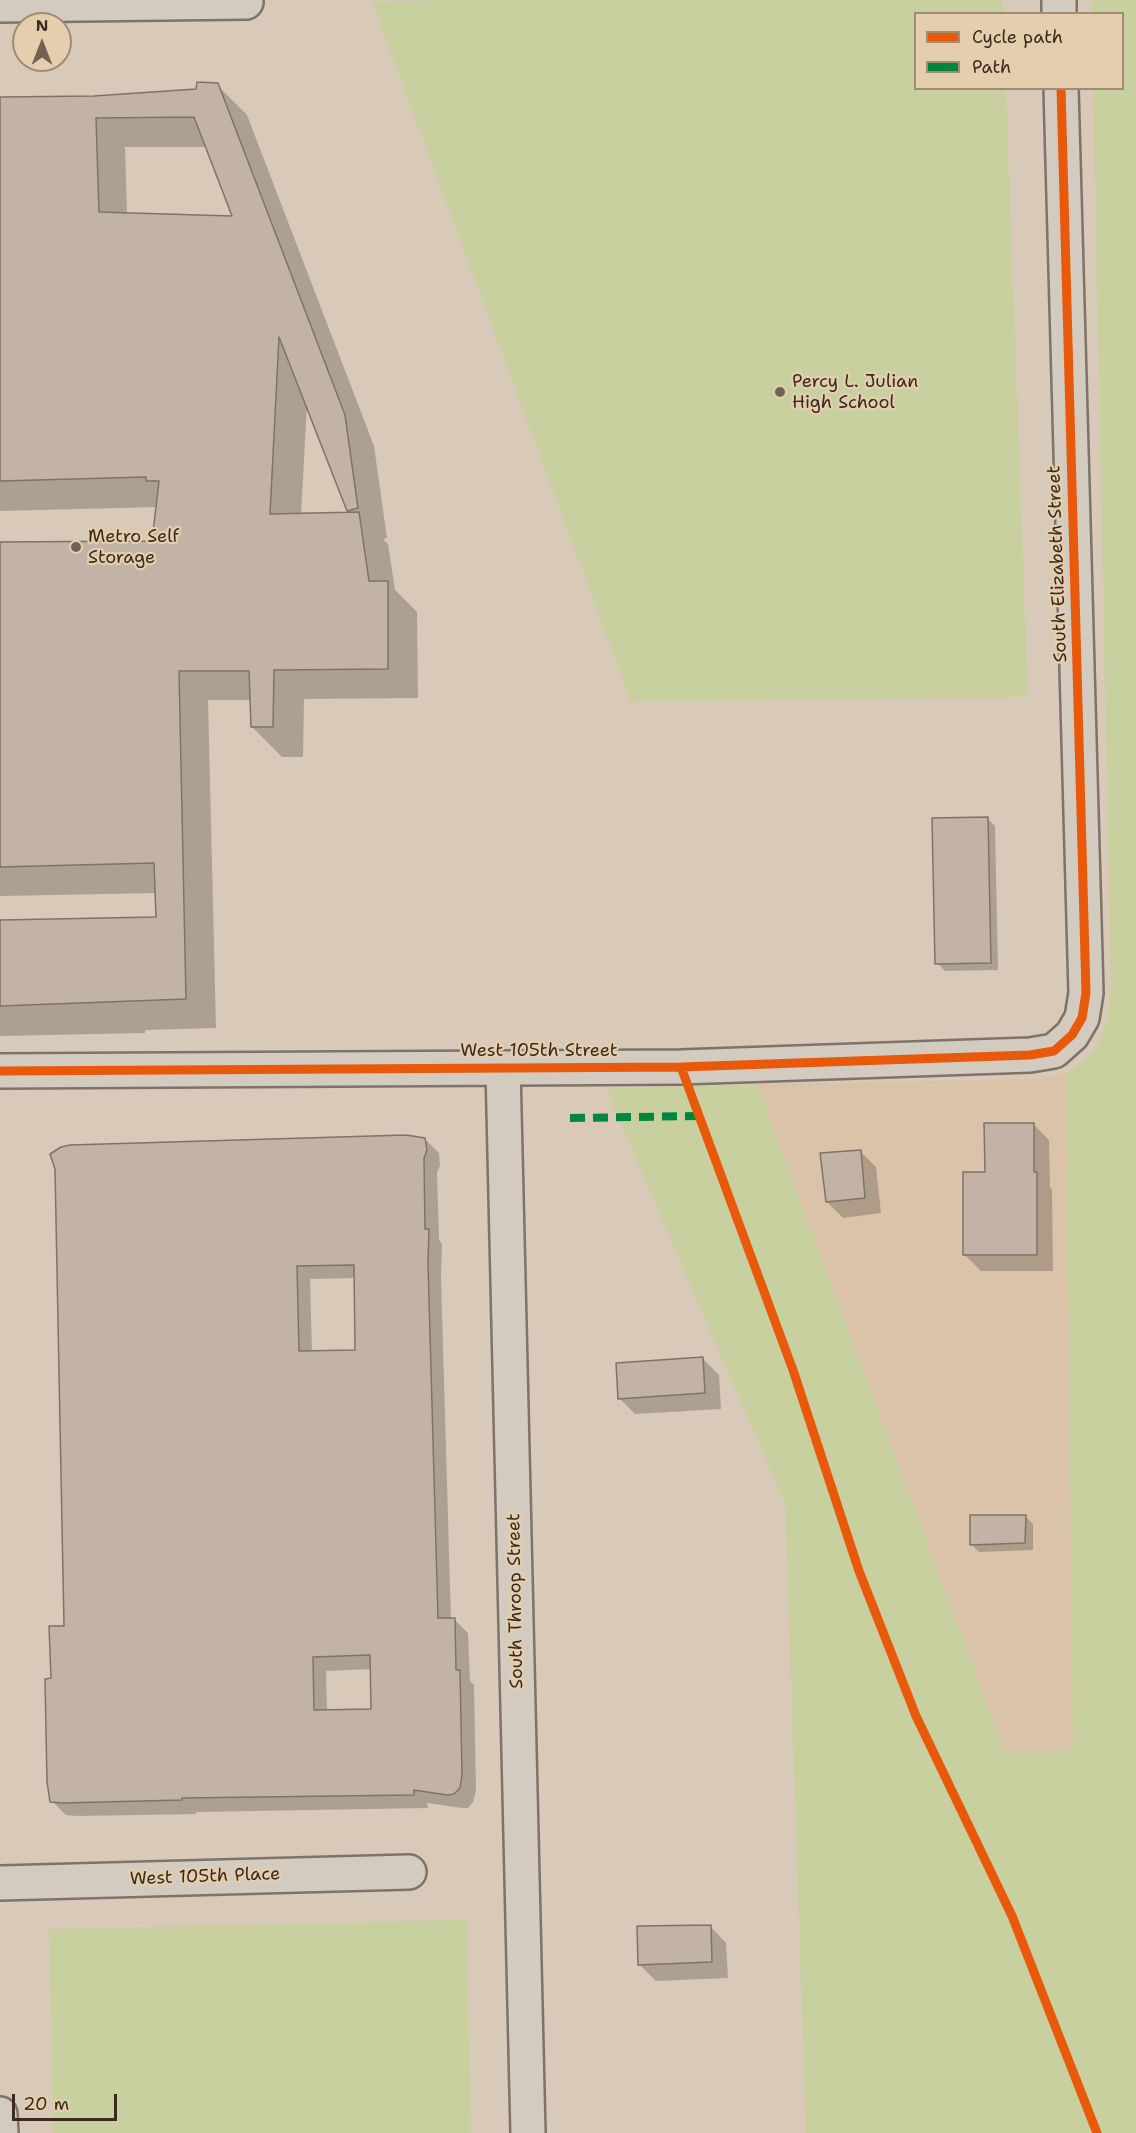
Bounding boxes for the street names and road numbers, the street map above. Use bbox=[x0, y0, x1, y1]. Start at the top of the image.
street label: South Elizabeth Street bbox=[1044, 465, 1072, 663]
street label: West 105th Street bbox=[460, 1040, 618, 1062]
street label: South Throop Street bbox=[504, 1513, 528, 1689]
street label: West 105th Place bbox=[129, 1864, 281, 1890]

